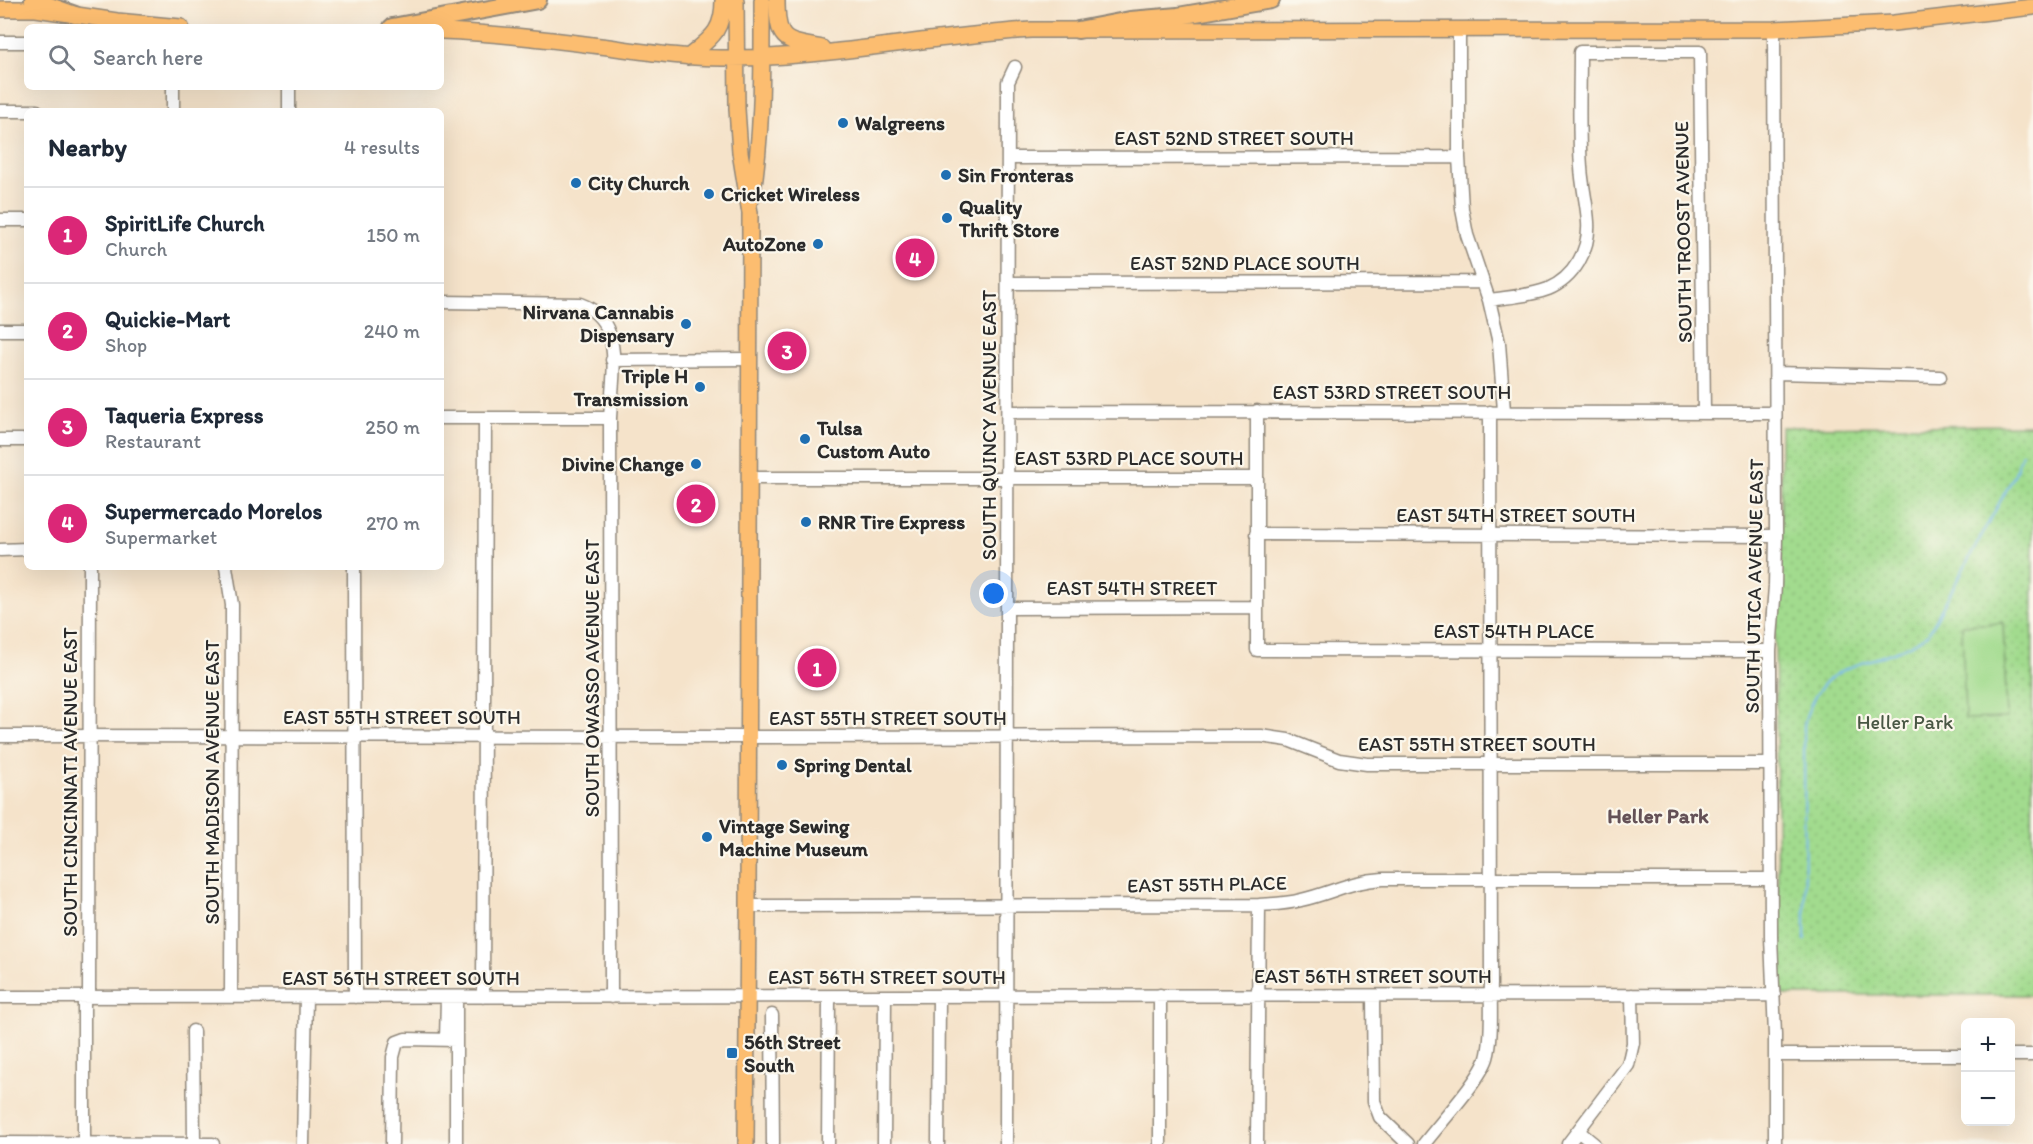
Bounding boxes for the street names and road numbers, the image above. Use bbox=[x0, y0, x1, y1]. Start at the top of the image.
street label: SOUTH TROOST AVENUE bbox=[1669, 121, 1697, 343]
street label: EAST 52ND STREET SOUTH bbox=[1114, 126, 1354, 150]
street label: EAST 52ND PLACE SOUTH bbox=[1130, 251, 1360, 275]
street label: SOUTH QUINCY AVENUE EAST bbox=[977, 290, 1001, 560]
street label: EAST 53RD STREET SOUTH bbox=[1273, 380, 1511, 404]
street label: EAST 53RD PLACE SOUTH bbox=[1015, 446, 1243, 470]
street label: SOUTH UTICA AVENUE EAST bbox=[1740, 458, 1768, 714]
street label: EAST 54TH STREET SOUTH bbox=[1396, 503, 1636, 527]
street label: SOUTH OWASSO AVENUE EAST bbox=[580, 539, 604, 817]
street label: EAST 54TH STREET bbox=[1047, 576, 1217, 600]
street label: EAST 54TH PLACE bbox=[1433, 619, 1595, 643]
street label: SOUTH CINCINNATI AVENUE EAST bbox=[58, 627, 82, 937]
street label: SOUTH MADISON AVENUE EAST bbox=[200, 639, 224, 925]
street label: EAST 55TH STREET SOUTH bbox=[283, 705, 521, 729]
street label: EAST 55TH STREET SOUTH bbox=[769, 706, 1007, 730]
street label: EAST 55TH STREET SOUTH bbox=[1358, 732, 1596, 756]
street label: EAST 55TH PLACE bbox=[1127, 871, 1287, 897]
street label: EAST 56TH STREET SOUTH bbox=[1254, 964, 1492, 988]
street label: EAST 56TH STREET SOUTH bbox=[768, 965, 1006, 989]
street label: EAST 56TH STREET SOUTH bbox=[282, 966, 520, 990]

